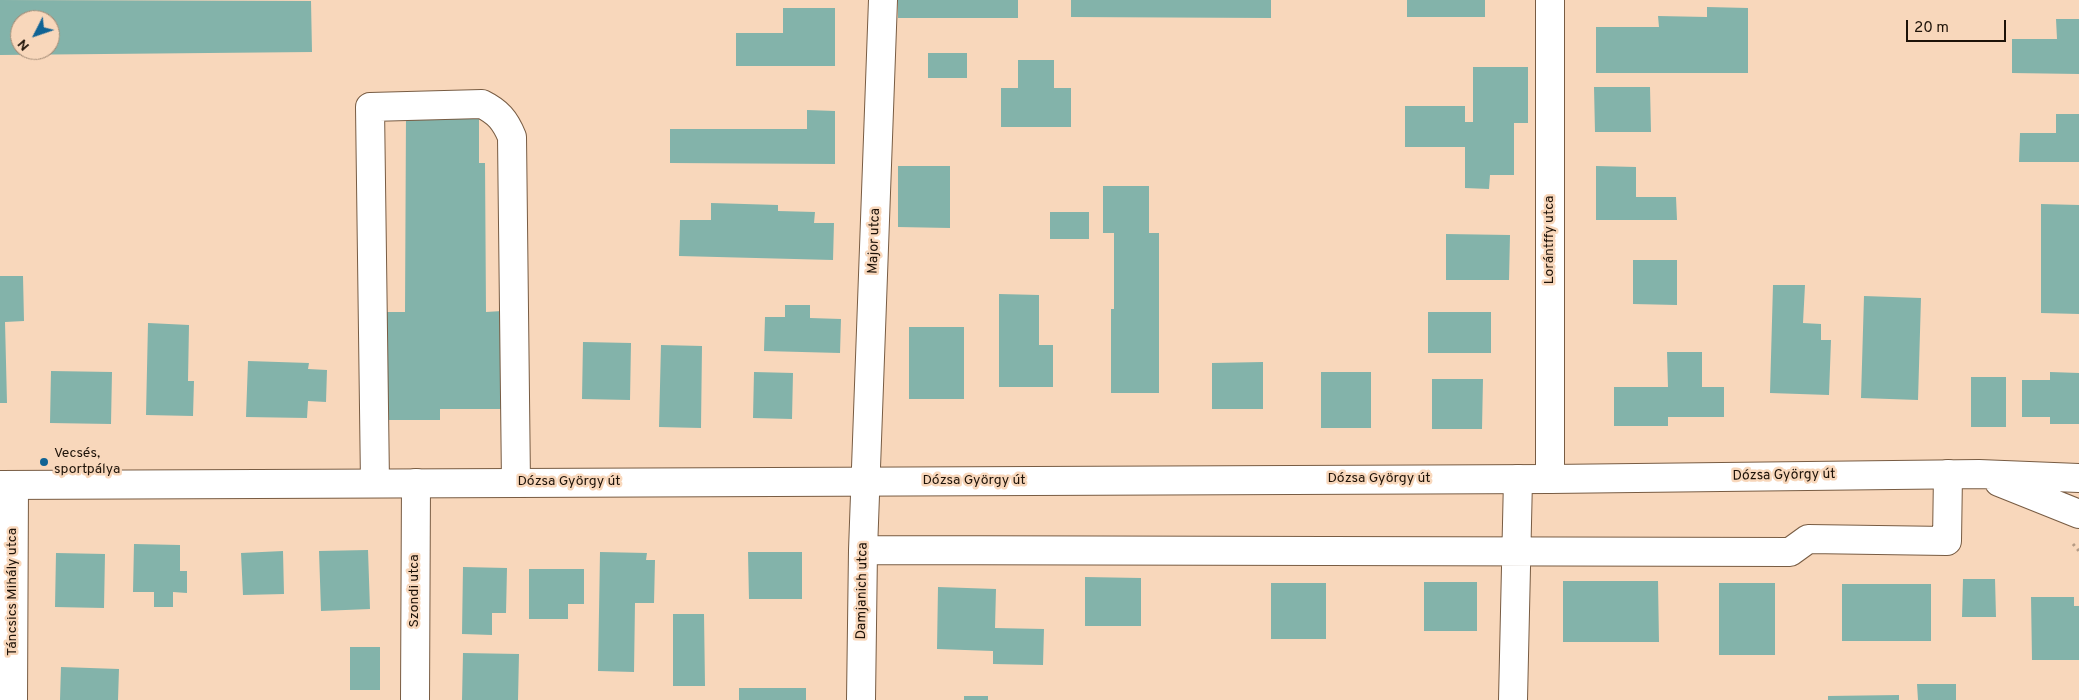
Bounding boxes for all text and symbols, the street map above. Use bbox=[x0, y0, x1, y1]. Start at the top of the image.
north arrow bbox=[10, 10, 60, 60]
scale bar bbox=[1909, 10, 2009, 42]
text: 20 m bbox=[1914, 19, 1949, 38]
text: N bbox=[14, 35, 34, 54]
street label: Lorántffy utca bbox=[1542, 196, 1558, 284]
street label: Major utca bbox=[865, 208, 885, 274]
place label: Vecsés, sportpálya bbox=[54, 446, 120, 478]
marker: Vecsés, sportpálya bbox=[38, 456, 50, 468]
street label: Dózsa György út bbox=[1732, 467, 1836, 485]
street label: Dózsa György út bbox=[1327, 471, 1431, 487]
street label: Dózsa György út bbox=[922, 473, 1026, 489]
street label: Dózsa György út bbox=[517, 474, 621, 490]
street label: Táncsics Mihály utca bbox=[5, 528, 21, 656]
street label: Damjanich utca bbox=[854, 542, 872, 640]
street label: Szondi utca bbox=[407, 554, 423, 628]

